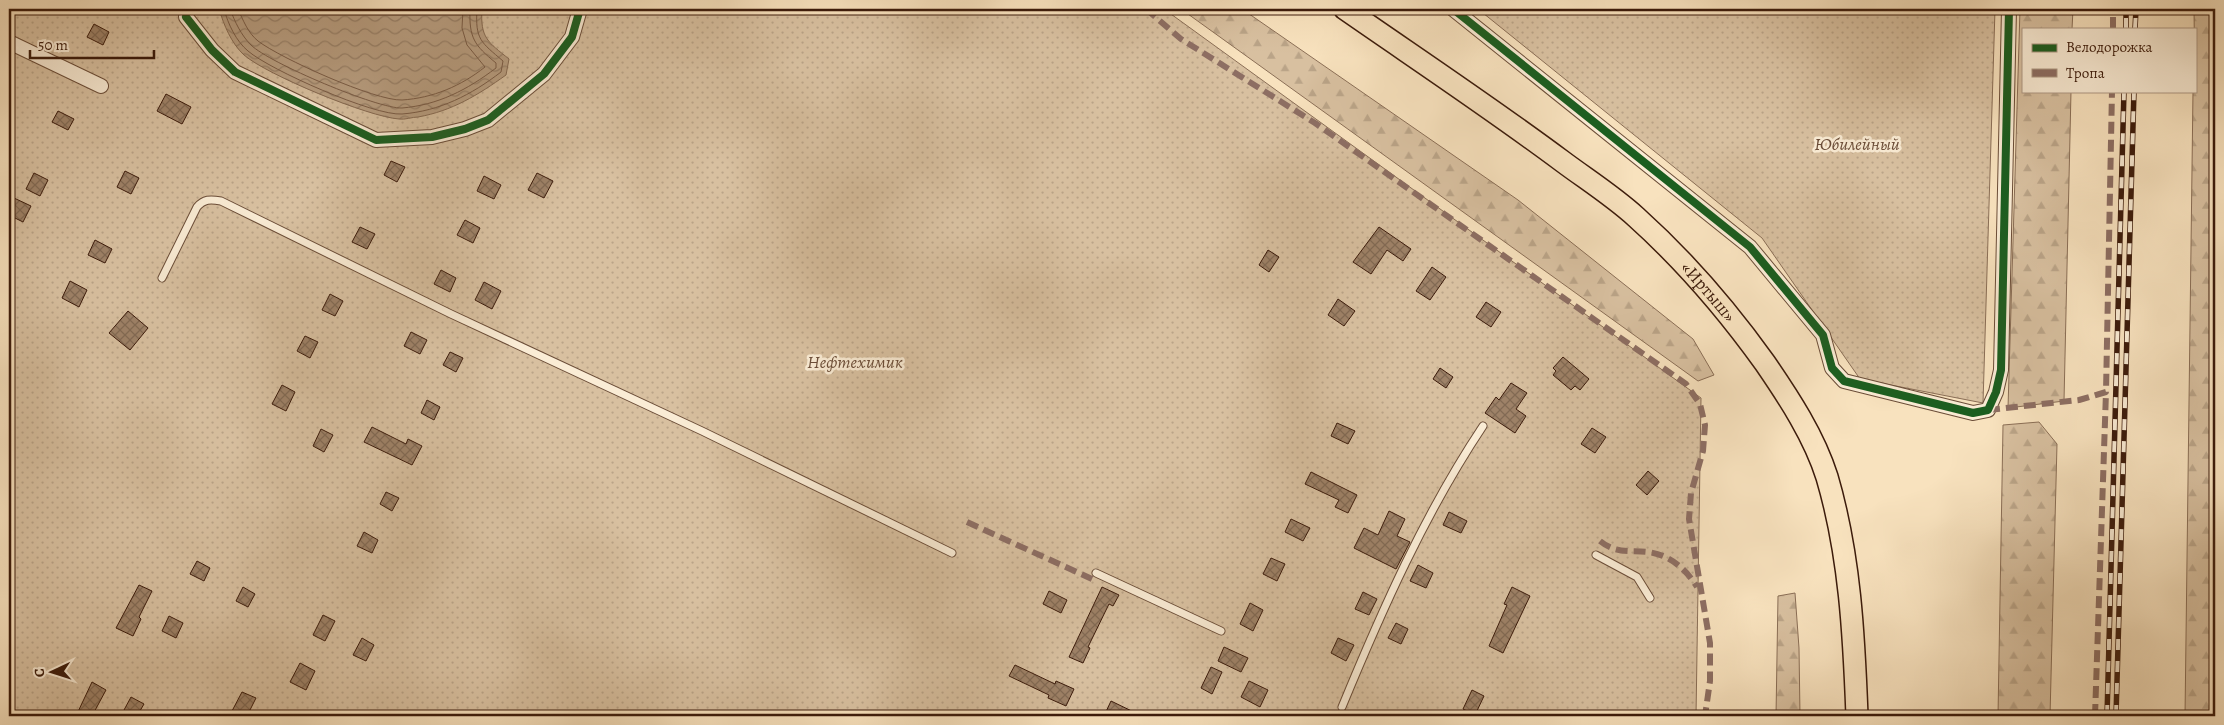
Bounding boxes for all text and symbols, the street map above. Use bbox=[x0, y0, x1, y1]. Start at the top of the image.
scale bar bbox=[30, 28, 154, 60]
legend bbox=[2022, 28, 2196, 92]
text: 50 m bbox=[38, 35, 68, 55]
text: Велодорожка bbox=[2066, 37, 2153, 57]
text: Тропа bbox=[2066, 63, 2105, 83]
park label: Юбилейный bbox=[1814, 132, 1900, 156]
street label: «Иртыш» bbox=[1676, 256, 1742, 327]
park label: Нефтехимик bbox=[807, 350, 903, 374]
north arrow bbox=[28, 648, 78, 698]
text: С bbox=[30, 668, 49, 678]

